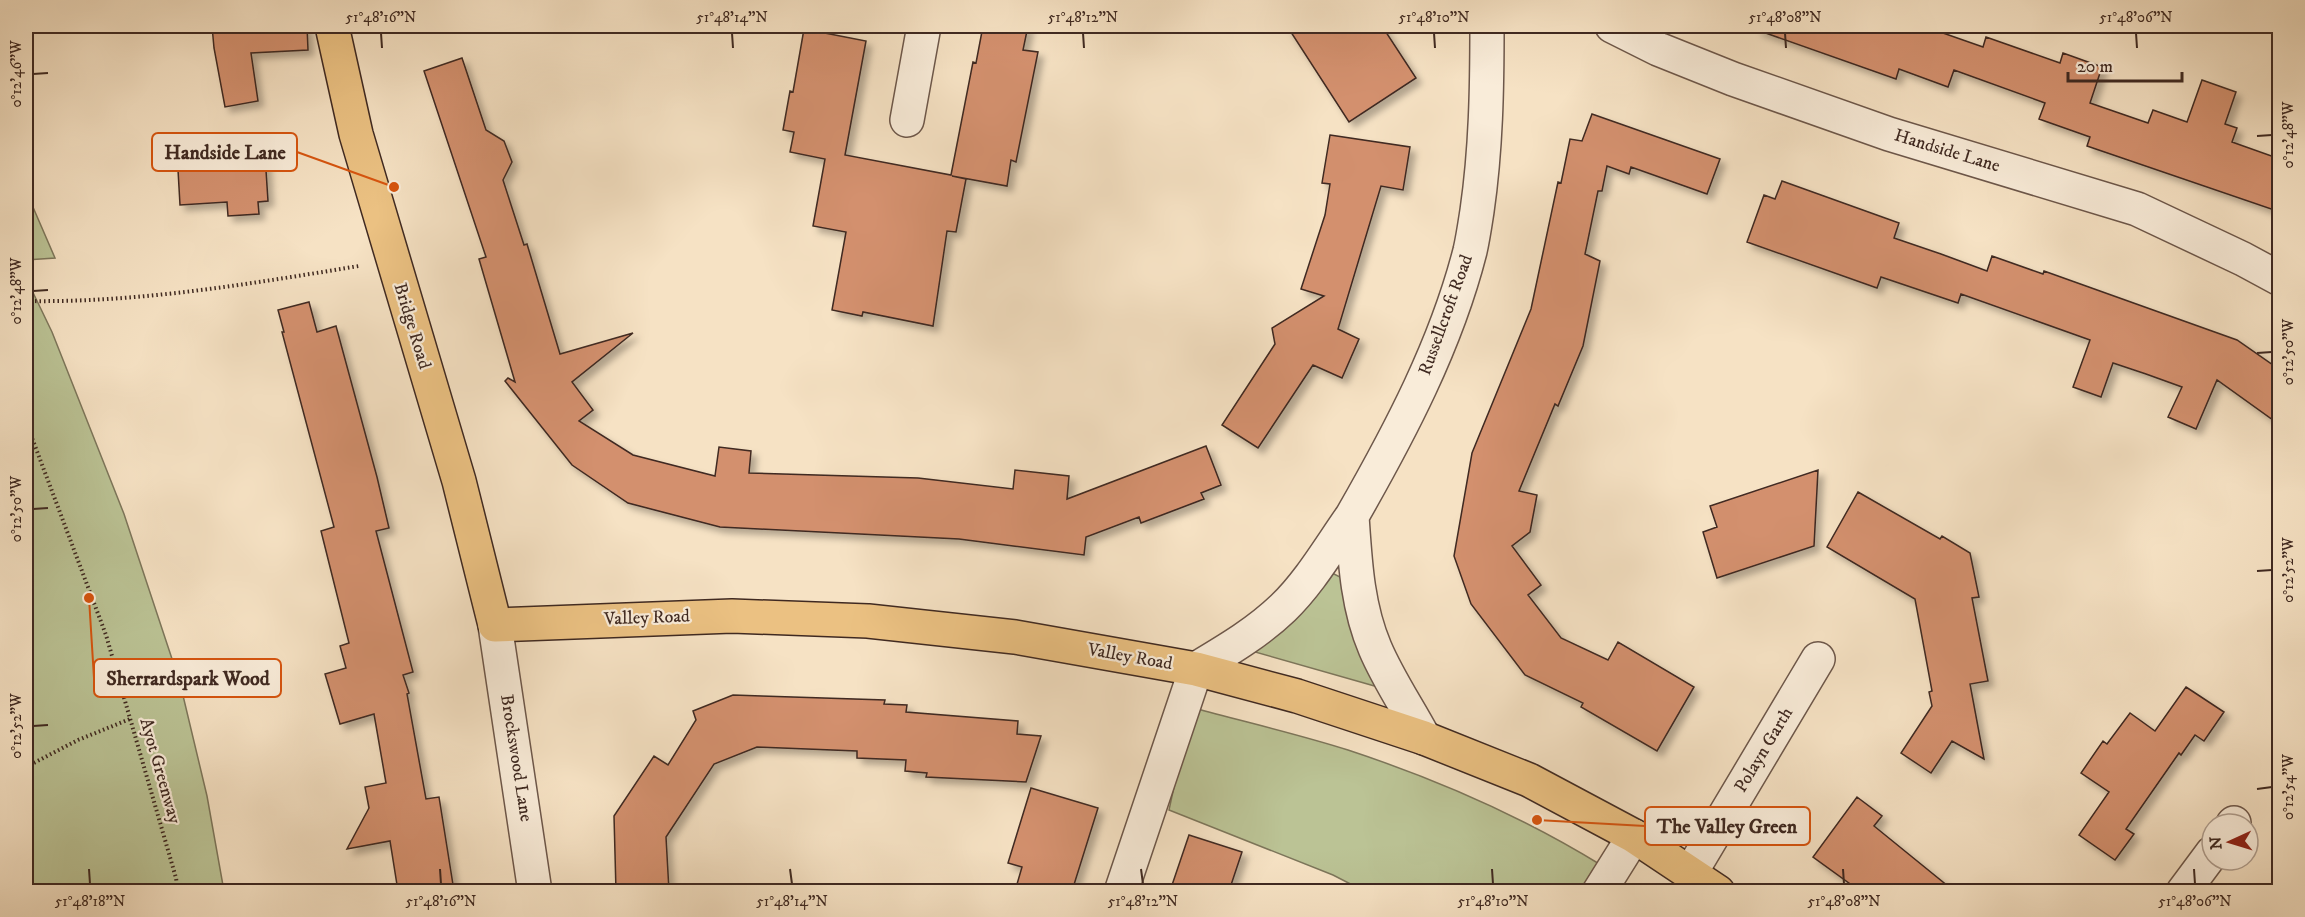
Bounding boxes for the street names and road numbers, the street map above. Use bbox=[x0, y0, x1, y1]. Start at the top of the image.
street label: Handside Lane bbox=[1891, 124, 2003, 178]
street label: Russellcroft Road bbox=[1414, 252, 1478, 378]
street label: Bridge Road bbox=[388, 280, 436, 372]
street label: Valley Road bbox=[603, 606, 690, 631]
street label: Valley Road bbox=[1085, 639, 1174, 675]
street label: Brockswood Lane bbox=[495, 693, 537, 823]
street label: Polayn Garth bbox=[1730, 703, 1798, 797]
street label: Ayot Greenway bbox=[134, 716, 186, 827]

